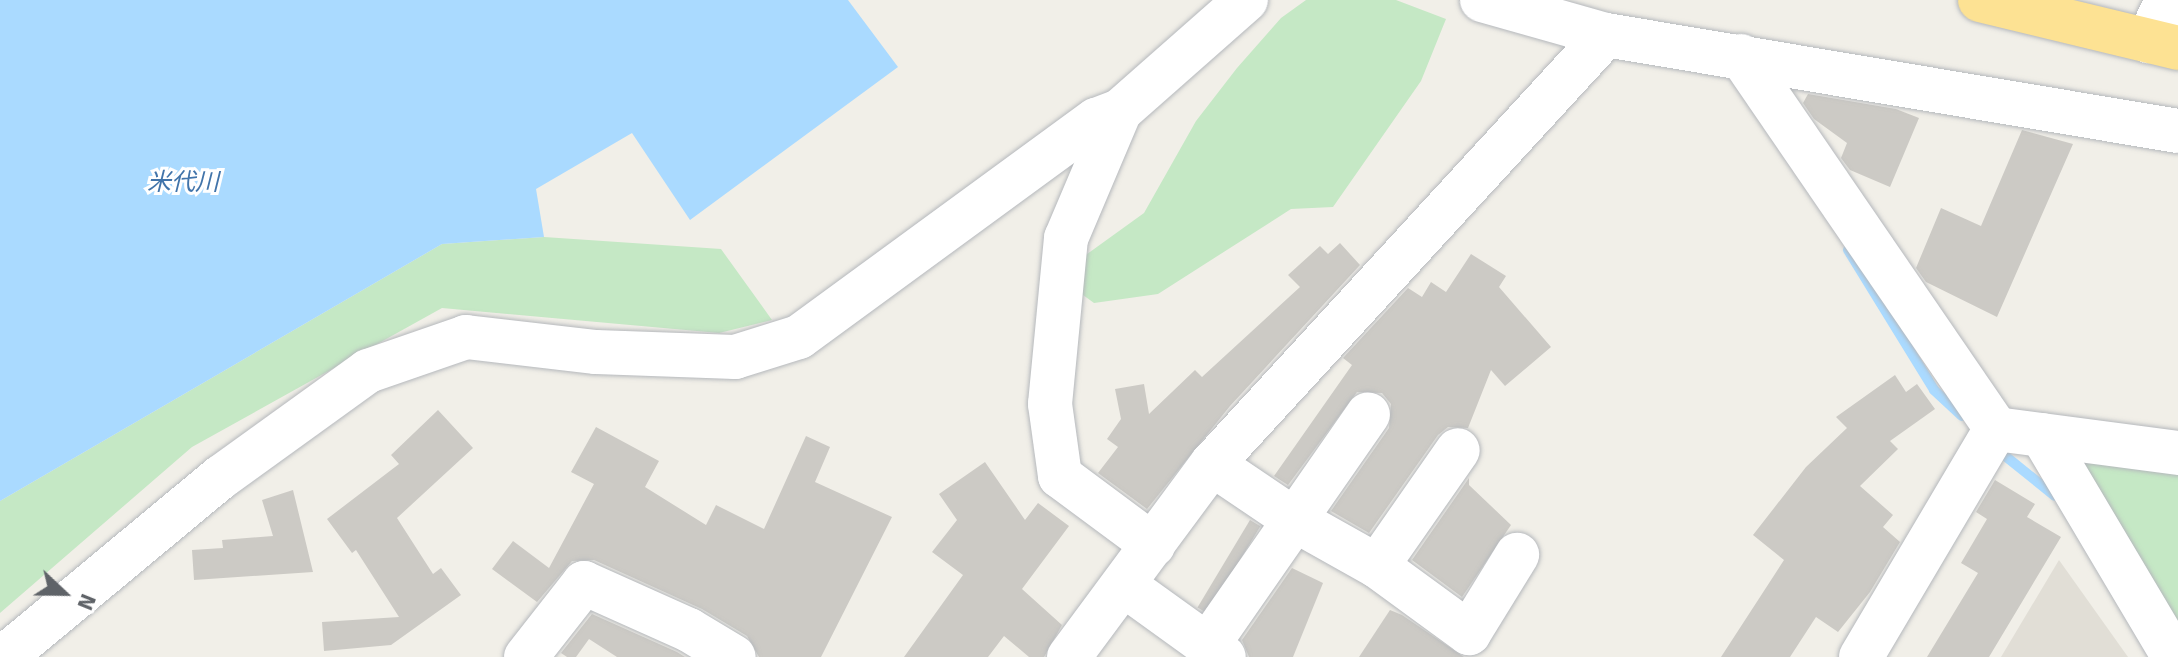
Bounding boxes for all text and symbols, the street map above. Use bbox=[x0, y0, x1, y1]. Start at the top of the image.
water label: 米代川 bbox=[147, 169, 219, 197]
north arrow bbox=[24, 553, 104, 633]
text: N bbox=[71, 590, 102, 614]

